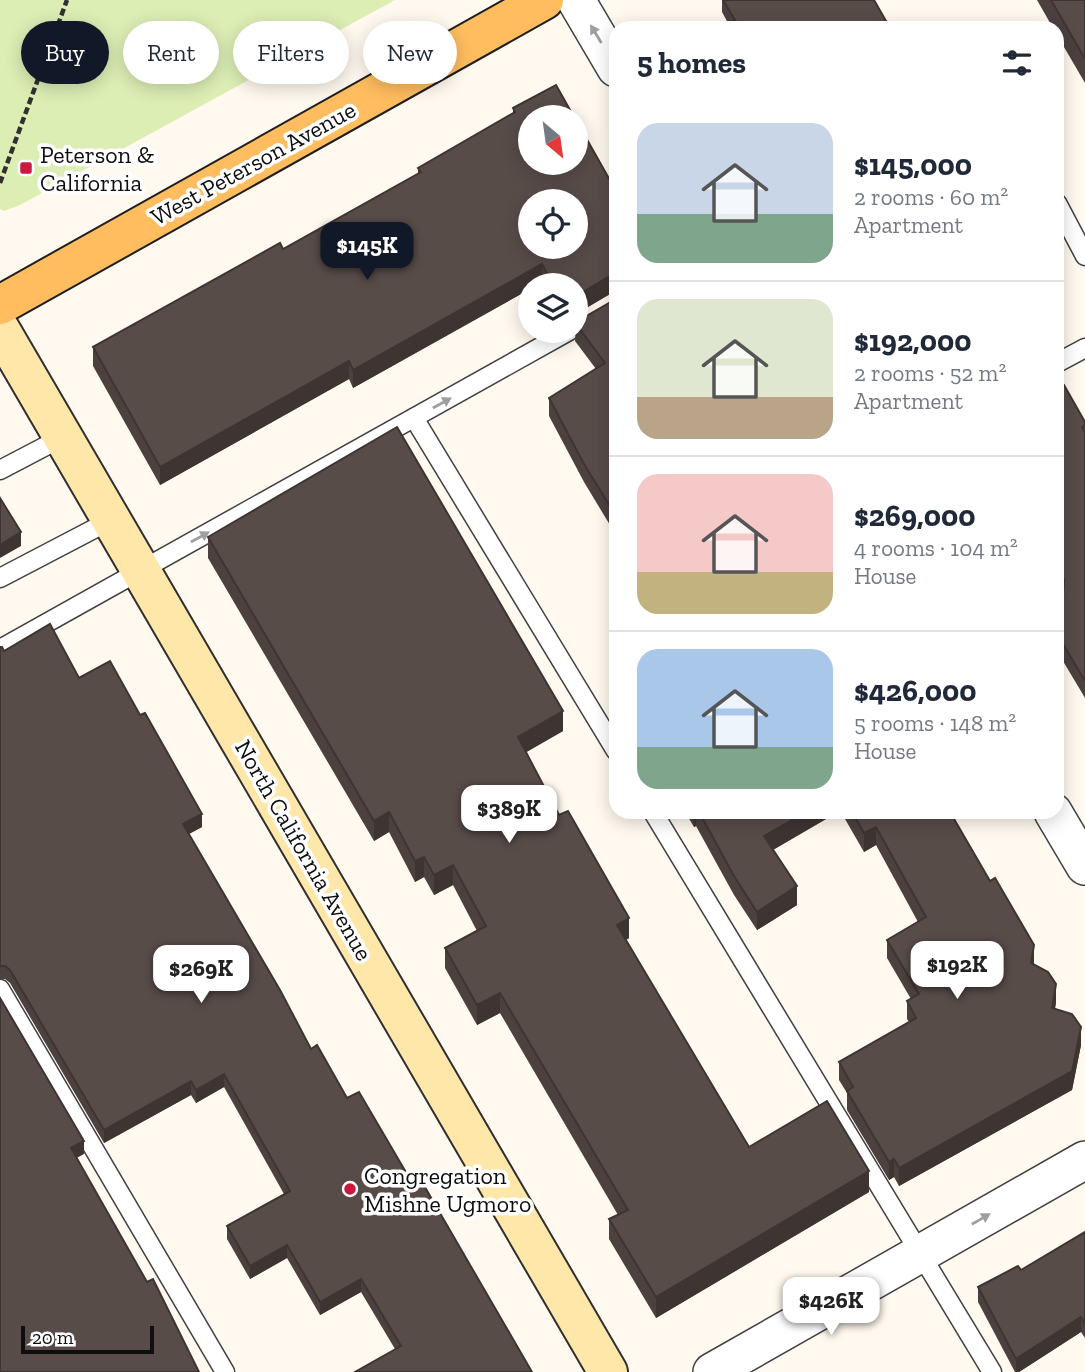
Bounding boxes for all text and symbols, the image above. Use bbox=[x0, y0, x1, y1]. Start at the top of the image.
chip: Buy bbox=[21, 21, 109, 84]
chip: Rent bbox=[123, 21, 219, 84]
chip: Filters bbox=[233, 21, 349, 84]
chip: New bbox=[363, 21, 457, 84]
one-way arrow bbox=[590, 24, 602, 43]
icon: filters bbox=[998, 44, 1036, 82]
text: 5 homes bbox=[637, 45, 746, 81]
street label: West Peterson Avenue bbox=[146, 95, 360, 231]
north arrow bbox=[518, 105, 588, 175]
map controls bbox=[518, 105, 588, 343]
place label: Peterson & California bbox=[40, 140, 154, 197]
text: $145,000 bbox=[854, 147, 972, 183]
icon: home bbox=[693, 151, 777, 235]
marker: Peterson & California bbox=[18, 160, 34, 176]
text: 2 rooms · 60 m² bbox=[854, 183, 1008, 211]
button: locate bbox=[518, 189, 588, 259]
text: Apartment bbox=[854, 211, 963, 239]
pin: $145K bbox=[318, 222, 416, 282]
text: $145K bbox=[336, 231, 398, 259]
button: layers bbox=[518, 273, 588, 343]
text: $192,000 bbox=[854, 323, 972, 359]
icon: home bbox=[693, 327, 777, 411]
text: 2 rooms · 52 m² bbox=[854, 359, 1006, 387]
text: Apartment bbox=[854, 387, 963, 415]
one-way arrow bbox=[432, 397, 451, 409]
text: $269,000 bbox=[854, 498, 975, 534]
icon: home bbox=[693, 502, 777, 586]
one-way arrow bbox=[190, 531, 210, 543]
text: 4 rooms · 104 m² bbox=[854, 534, 1018, 562]
text: House bbox=[854, 562, 916, 590]
text: $426,000 bbox=[854, 673, 977, 709]
icon: home bbox=[693, 677, 777, 761]
text: 5 rooms · 148 m² bbox=[854, 709, 1016, 737]
street label: North California Avenue bbox=[229, 734, 379, 966]
text: House bbox=[854, 737, 916, 765]
pin: $389K bbox=[460, 786, 558, 845]
text: $389K bbox=[477, 794, 541, 822]
pin: $192K bbox=[908, 942, 1006, 1001]
pin: $269K bbox=[152, 946, 250, 1005]
text: $192K bbox=[927, 950, 987, 978]
text: $269K bbox=[169, 954, 233, 982]
place label: Congregation Mishne Ugmoro bbox=[364, 1161, 531, 1218]
marker: Congregation Mishne Ugmoro bbox=[342, 1181, 358, 1197]
one-way arrow bbox=[971, 1213, 991, 1225]
pin: $426K bbox=[782, 1278, 880, 1337]
text: $426K bbox=[799, 1286, 863, 1314]
scale bar bbox=[21, 1323, 154, 1355]
text: 20 m bbox=[32, 1326, 73, 1349]

